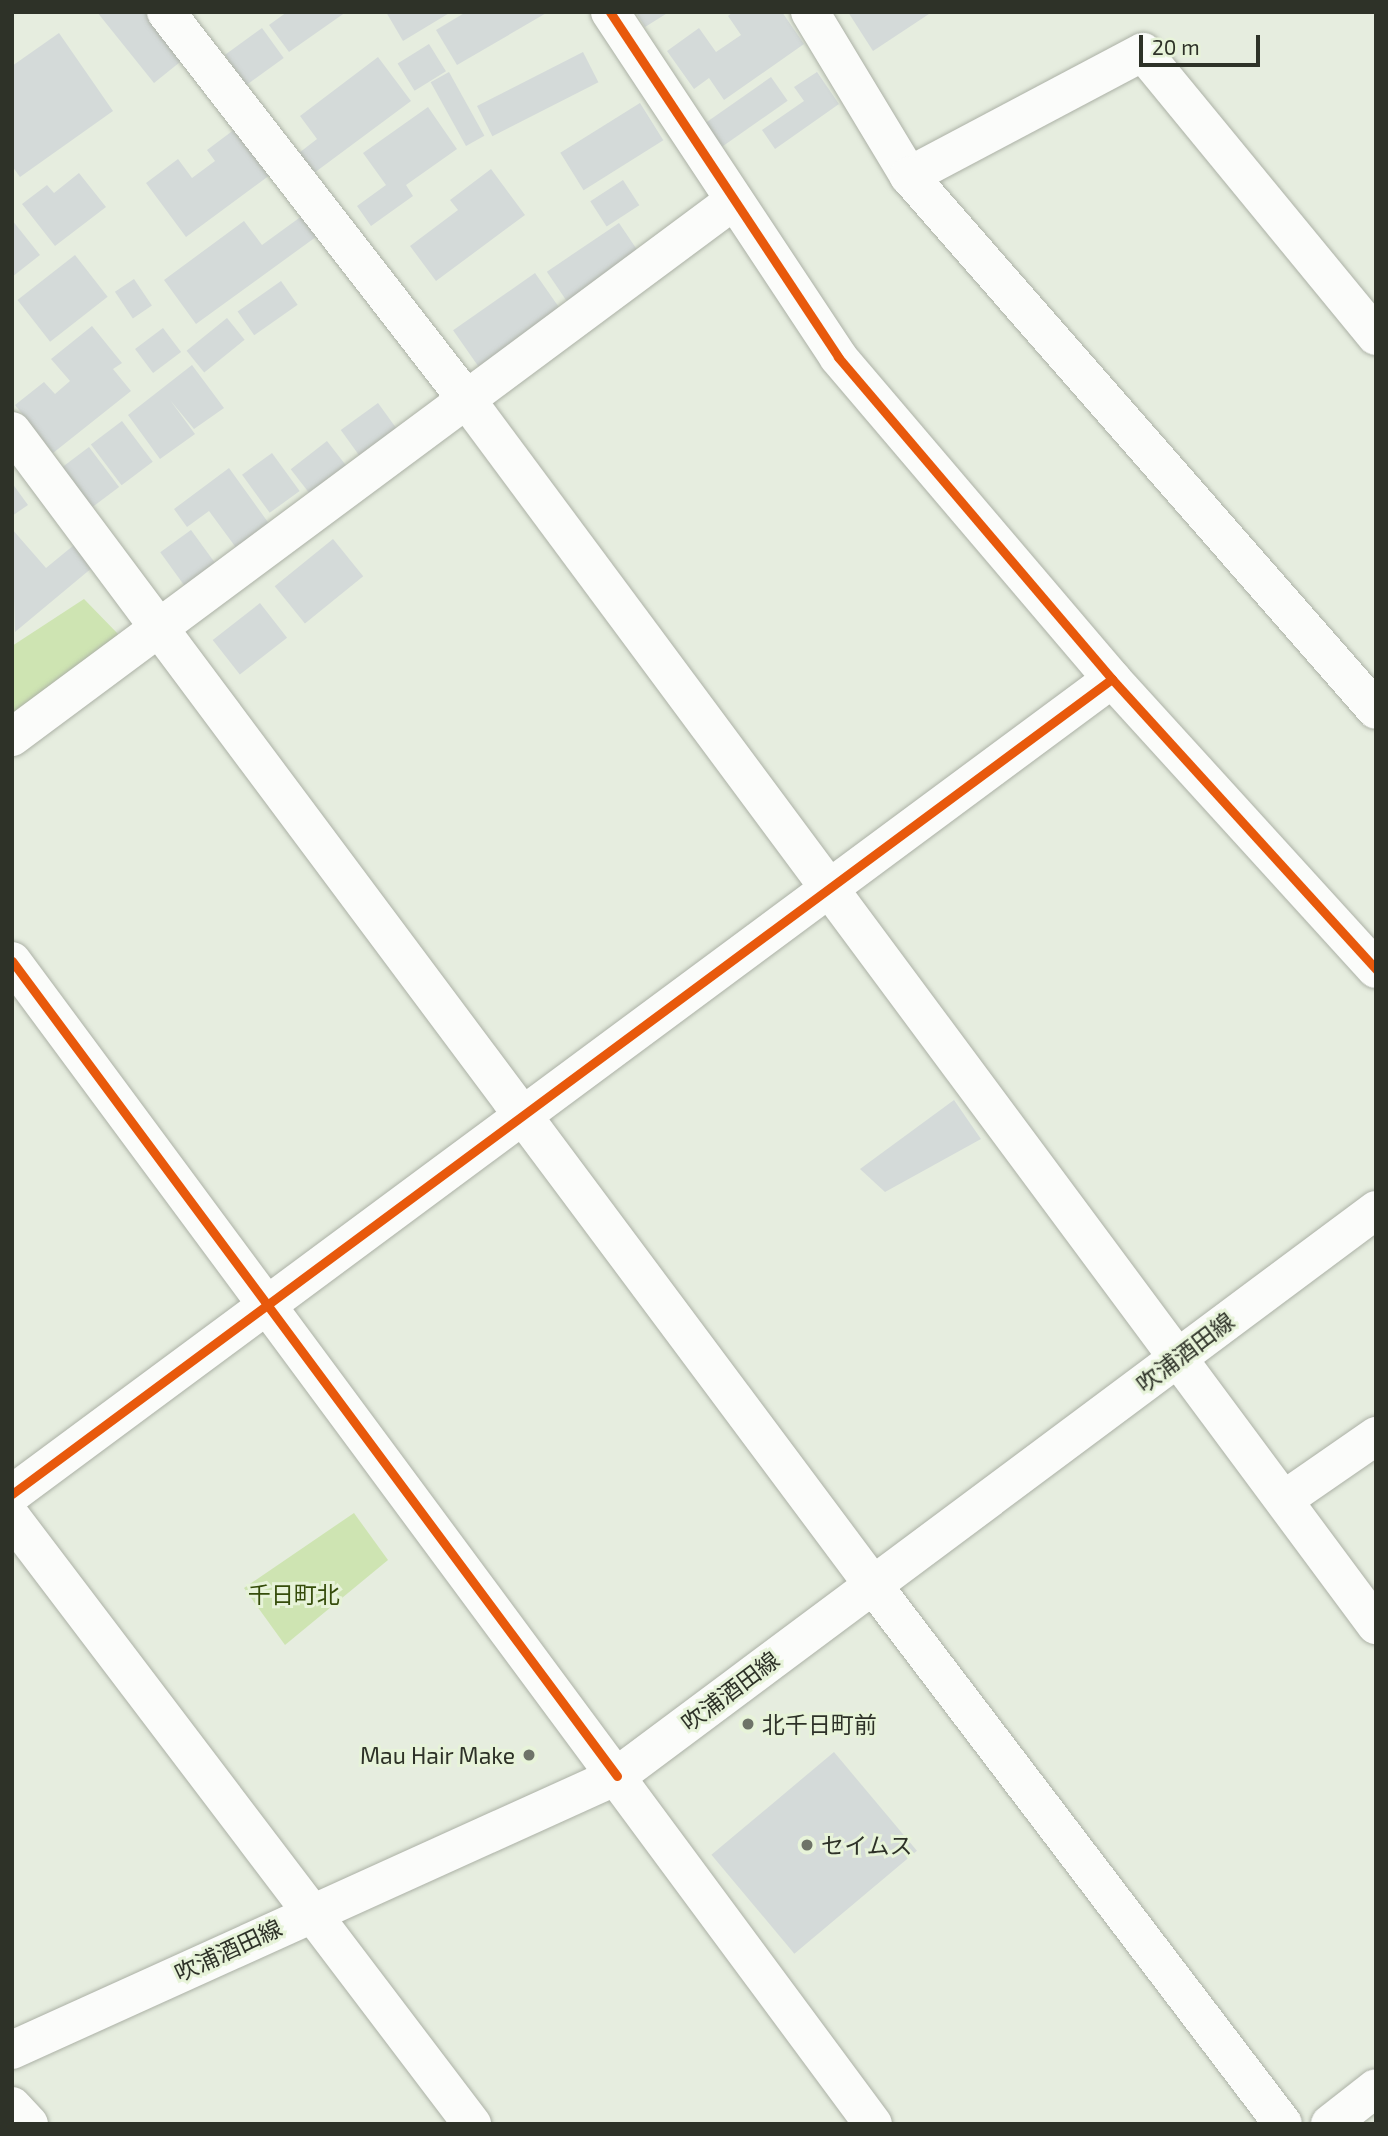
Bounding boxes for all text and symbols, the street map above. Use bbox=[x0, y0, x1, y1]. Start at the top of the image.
scale bar bbox=[1143, 21, 1264, 65]
text: 20 m bbox=[1152, 34, 1200, 59]
street label: 吹浦酒田線 bbox=[1131, 1306, 1239, 1398]
park label: 千日町北 bbox=[248, 1580, 340, 1608]
street label: 吹浦酒田線 bbox=[676, 1645, 784, 1737]
place label: 北千日町前 bbox=[762, 1710, 877, 1738]
marker: 北千日町前 bbox=[740, 1716, 756, 1732]
place label: Mau Hair Make bbox=[359, 1741, 515, 1769]
marker: Mau Hair Make bbox=[521, 1747, 537, 1763]
place label: セイムス bbox=[821, 1831, 913, 1859]
marker: セイムス bbox=[799, 1837, 815, 1853]
street label: 吹浦酒田線 bbox=[170, 1913, 286, 1987]

